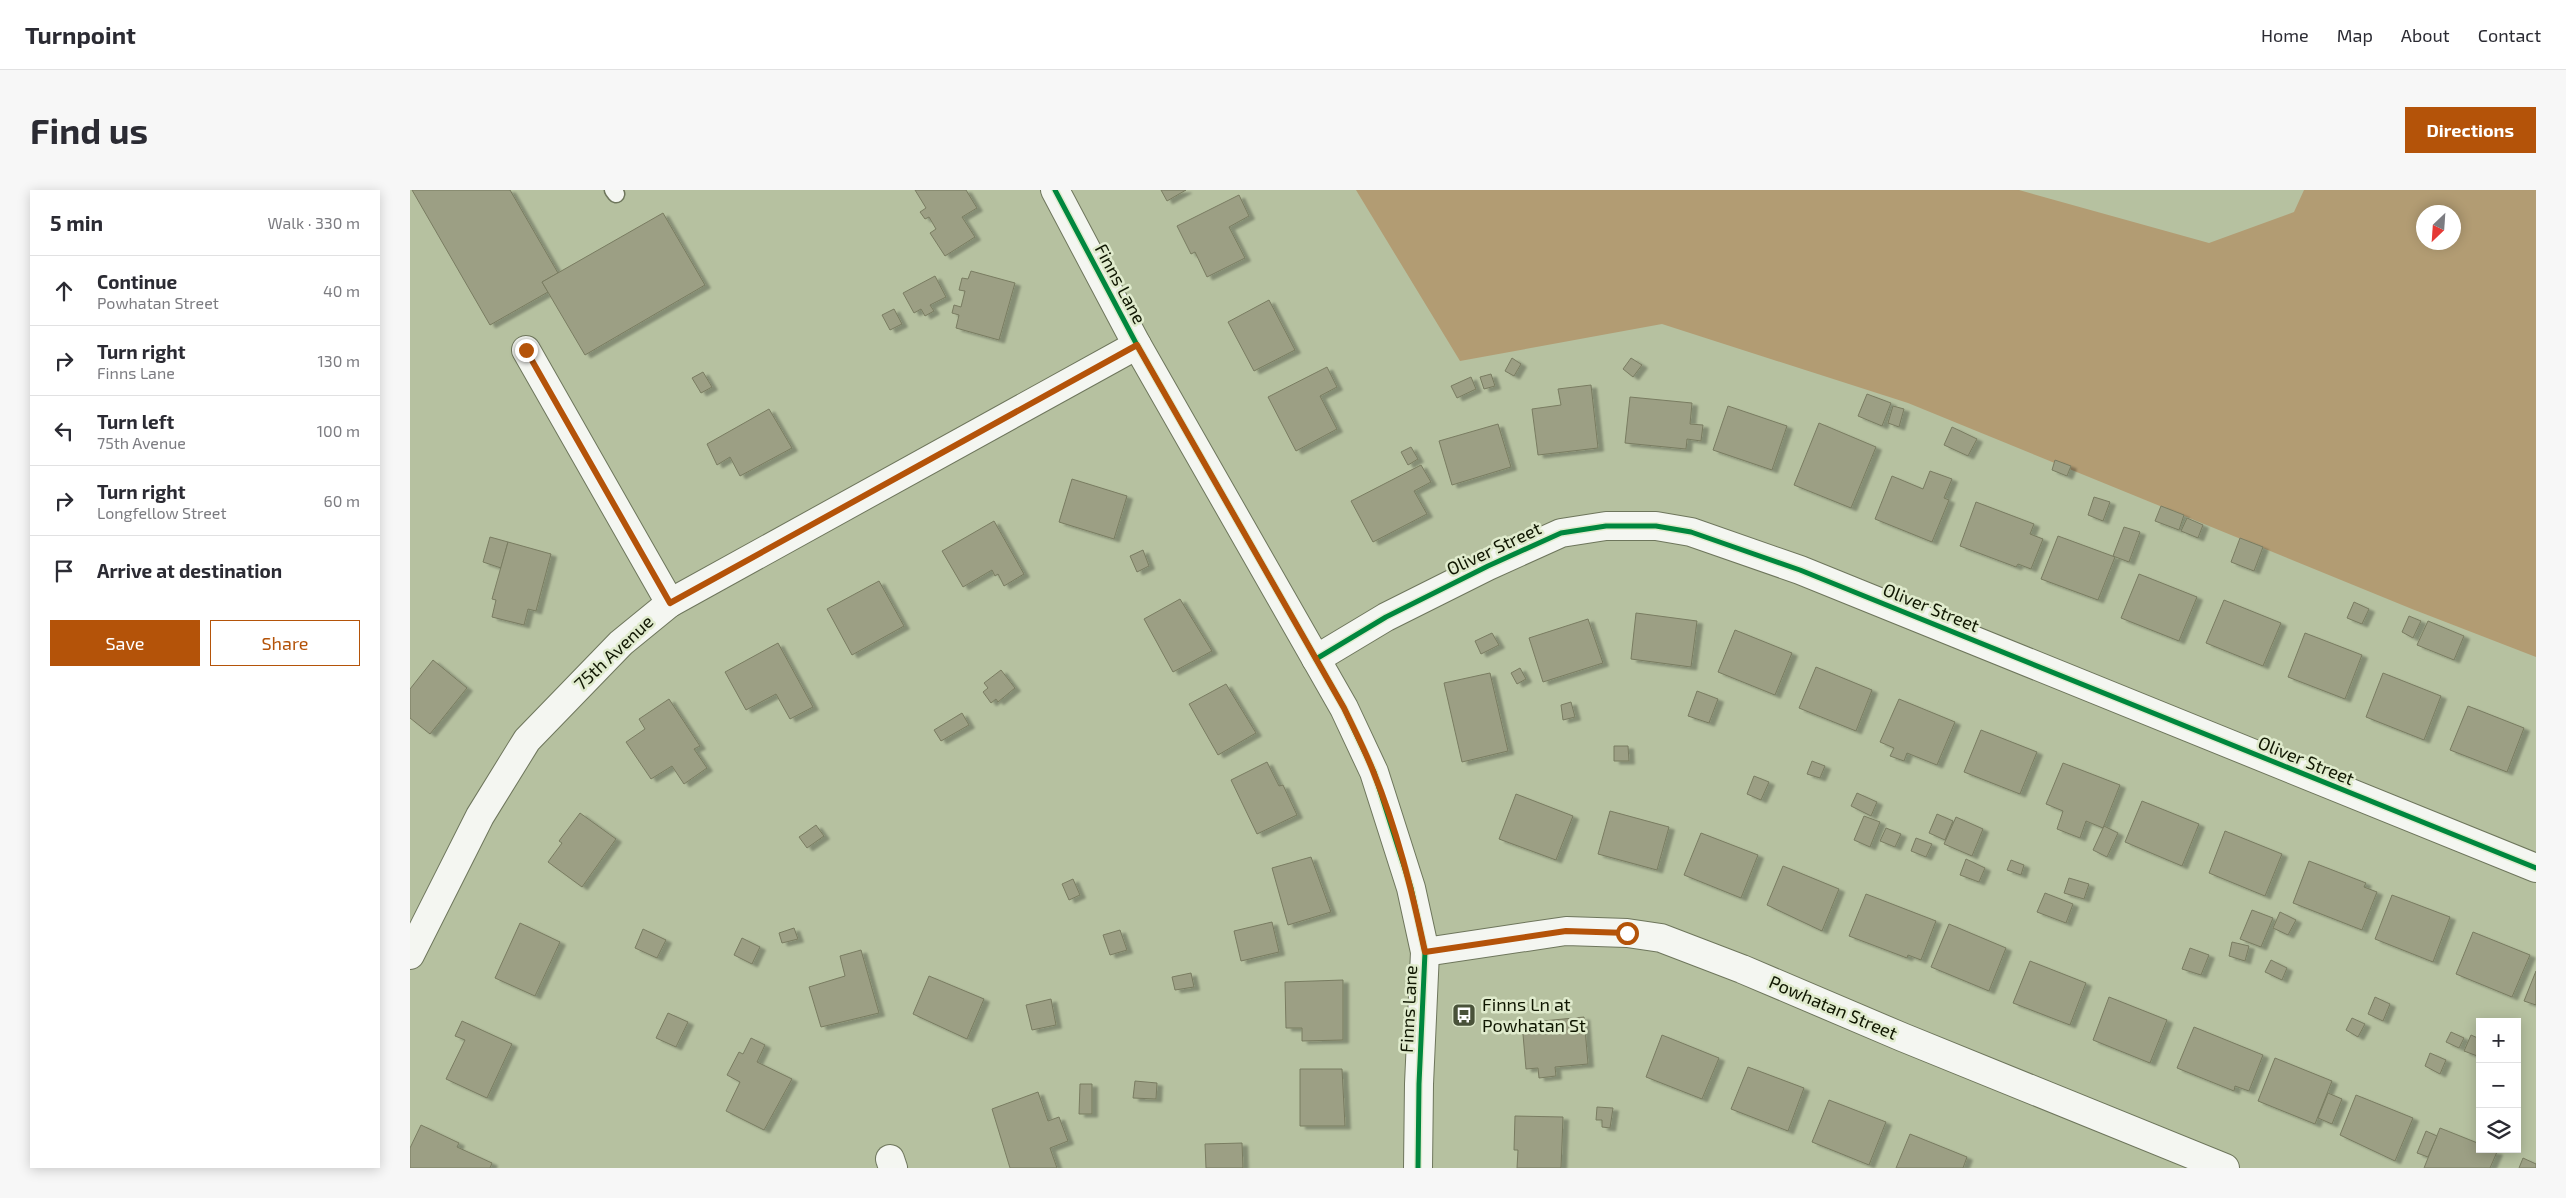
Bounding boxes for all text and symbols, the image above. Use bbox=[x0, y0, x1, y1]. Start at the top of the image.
text: Turnpoint bbox=[25, 20, 136, 49]
text: Home bbox=[2261, 24, 2309, 46]
text: Map bbox=[2337, 24, 2373, 46]
text: About bbox=[2401, 24, 2450, 46]
text: Contact bbox=[2478, 24, 2541, 46]
button: Directions bbox=[2405, 107, 2536, 153]
text: Find us bbox=[30, 109, 148, 151]
north arrow bbox=[2416, 205, 2461, 250]
text: 5 min bbox=[50, 210, 103, 235]
text: Walk · 330 m bbox=[268, 213, 360, 232]
street label: Finns Lane bbox=[1091, 240, 1151, 327]
text: Continue bbox=[97, 270, 177, 293]
icon: ahead bbox=[50, 277, 78, 305]
text: 40 m bbox=[323, 281, 360, 300]
text: Powhatan Street bbox=[97, 293, 219, 312]
route end bbox=[515, 339, 538, 362]
text: Turn right bbox=[97, 340, 185, 363]
icon: right bbox=[50, 347, 78, 375]
text: 130 m bbox=[318, 351, 360, 370]
text: Finns Lane bbox=[97, 363, 175, 382]
text: Turn left bbox=[97, 410, 174, 433]
icon: left bbox=[50, 417, 78, 445]
text: 100 m bbox=[317, 421, 360, 440]
text: 75th Avenue bbox=[97, 433, 186, 452]
text: Turn right bbox=[97, 480, 185, 503]
icon: right bbox=[50, 487, 78, 515]
text: 60 m bbox=[324, 491, 360, 510]
text: Longfellow Street bbox=[97, 503, 227, 522]
street label: Oliver Street bbox=[1443, 517, 1544, 580]
icon: arrive bbox=[50, 557, 78, 585]
text: Arrive at destination bbox=[97, 559, 282, 582]
street label: Oliver Street bbox=[1880, 578, 1983, 636]
street label: 75th Avenue bbox=[569, 610, 657, 694]
button: Save bbox=[50, 620, 200, 666]
button: Share bbox=[210, 620, 360, 666]
street label: Oliver Street bbox=[2255, 731, 2358, 789]
route start bbox=[1616, 922, 1639, 945]
street label: Finns Lane bbox=[1395, 965, 1421, 1053]
street label: Powhatan Street bbox=[1766, 970, 1901, 1044]
place label: Finns Ln at Powhatan St bbox=[1482, 993, 1586, 1036]
bus stop icon: Finns Ln at Powhatan St bbox=[1451, 1002, 1477, 1028]
map controls bbox=[2476, 1018, 2521, 1153]
button: + bbox=[2476, 1018, 2521, 1063]
button: − bbox=[2476, 1063, 2521, 1108]
button: layers bbox=[2476, 1108, 2521, 1153]

